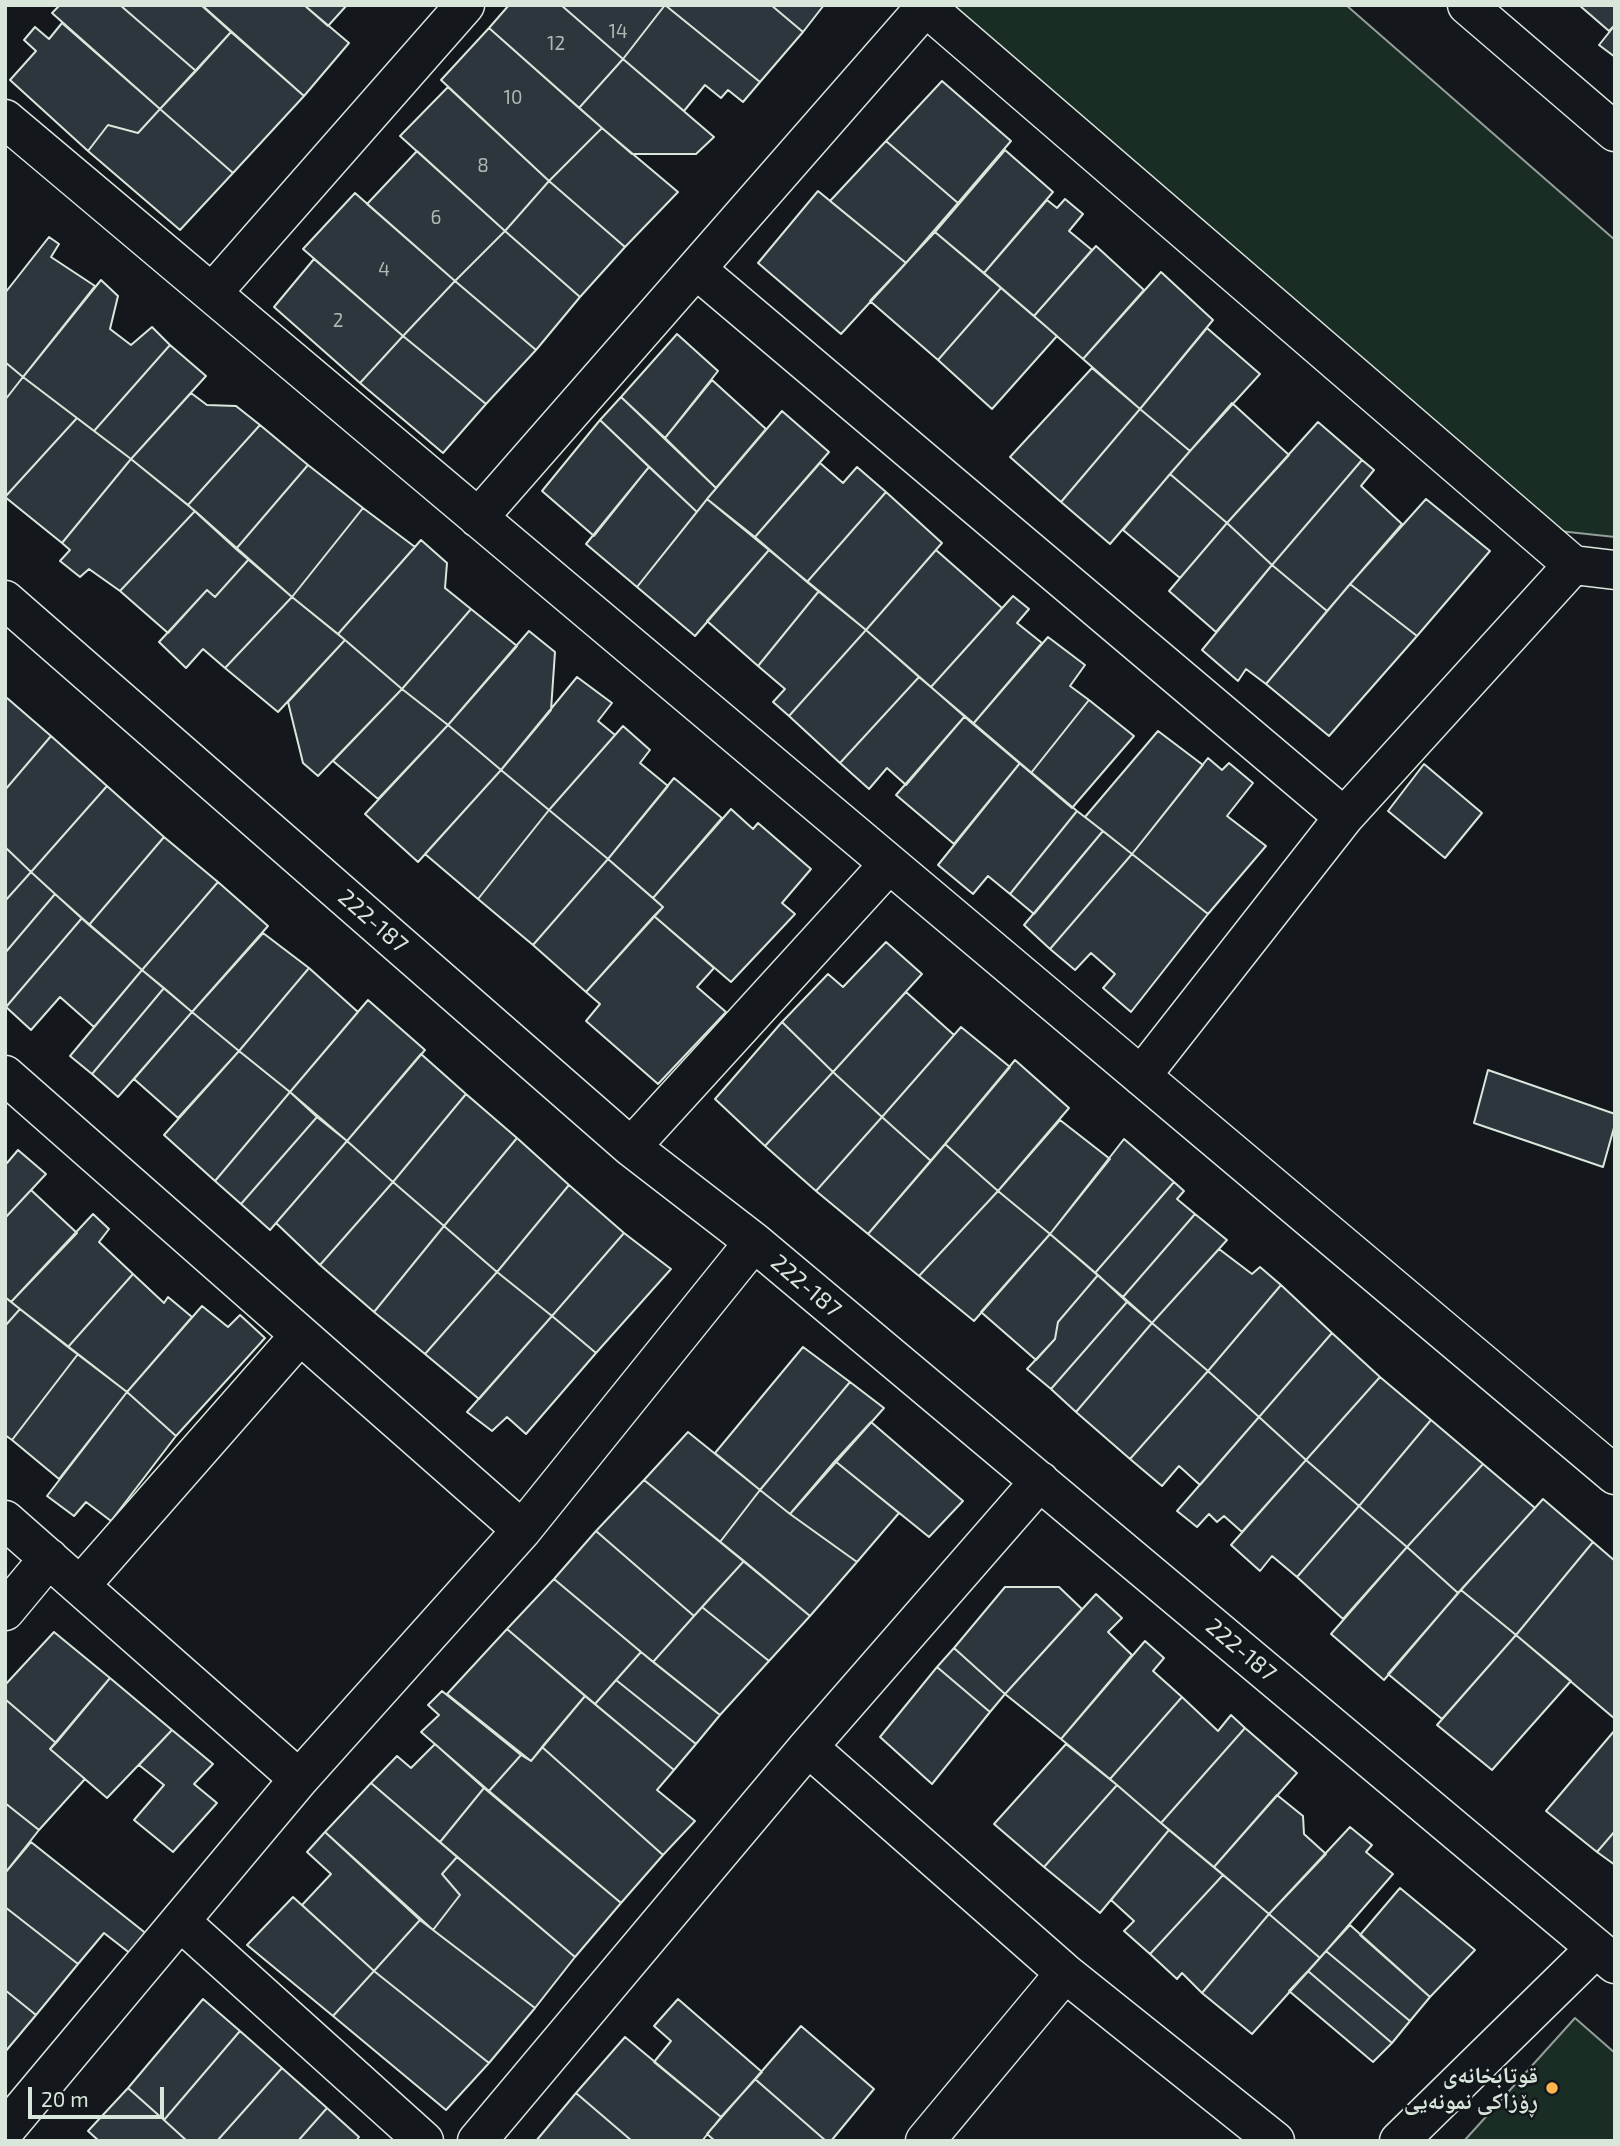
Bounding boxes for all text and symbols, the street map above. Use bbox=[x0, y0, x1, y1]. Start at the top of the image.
house number: 14 bbox=[608, 21, 628, 43]
house number: 12 bbox=[547, 33, 565, 55]
house number: 10 bbox=[503, 87, 523, 109]
house number: 8 bbox=[477, 155, 489, 177]
house number: 6 bbox=[431, 207, 441, 229]
house number: 4 bbox=[378, 259, 390, 281]
house number: 2 bbox=[333, 310, 343, 332]
street label: 222-187 bbox=[333, 883, 413, 959]
street label: 222-187 bbox=[765, 1249, 847, 1323]
street label: 222-187 bbox=[1200, 1613, 1282, 1687]
place label: قوتابخانەی ڕۆزاکی نمونەیی bbox=[1404, 2061, 1538, 2115]
scale bar bbox=[32, 2072, 168, 2116]
marker: قوتابخانەی ڕۆزاکی نمونەیی bbox=[1544, 2080, 1560, 2096]
text: 20 m bbox=[41, 2086, 89, 2111]

